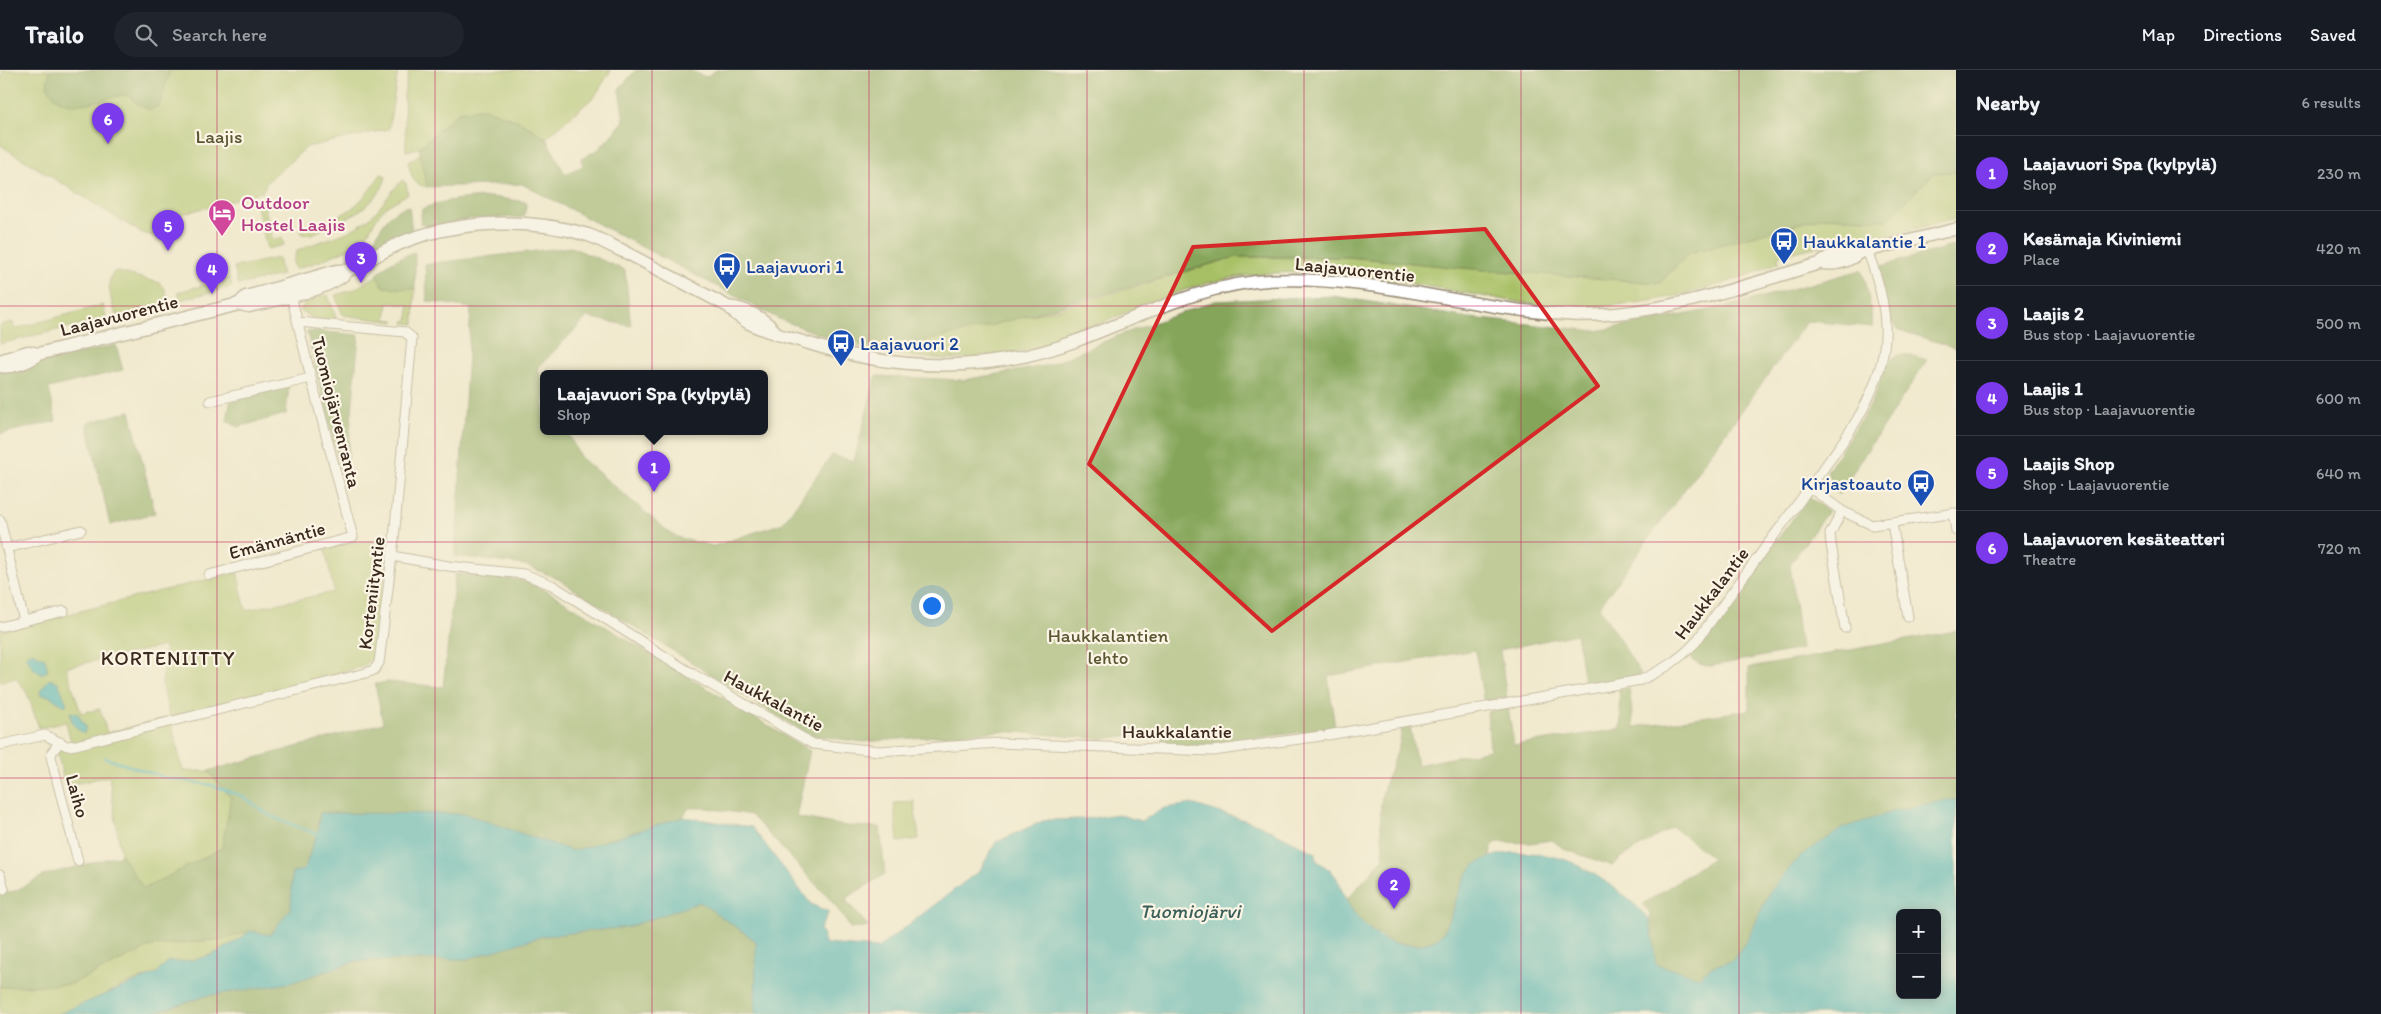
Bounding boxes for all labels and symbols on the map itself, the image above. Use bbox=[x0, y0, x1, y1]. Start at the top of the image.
pin: 6 bbox=[92, 103, 124, 144]
park label: Laajis bbox=[196, 125, 242, 148]
place label: Outdoor Hostel Laajis bbox=[241, 191, 345, 236]
hotel icon: Outdoor Hostel Laajis bbox=[207, 198, 237, 237]
pin: 5 bbox=[152, 210, 184, 251]
bus stop icon: Haukkalantie 1 bbox=[1769, 226, 1799, 265]
place label: Haukkalantie 1 bbox=[1803, 230, 1926, 253]
pin: 3 bbox=[345, 242, 377, 283]
bus stop icon: Laajavuori 1 bbox=[712, 251, 742, 290]
street label: Laajavuorentie bbox=[1294, 252, 1416, 287]
pin: 4 bbox=[196, 253, 228, 294]
place label: Laajavuori 1 bbox=[746, 255, 844, 278]
street label: Laajavuorentie bbox=[58, 290, 181, 341]
bus stop icon: Laajavuori 2 bbox=[826, 328, 856, 367]
place label: Laajavuori 2 bbox=[860, 332, 959, 355]
street label: Tuomiojärvenranta bbox=[307, 334, 366, 490]
pin: 1 bbox=[638, 451, 670, 492]
bus stop icon: Kirjastoauto bbox=[1906, 468, 1936, 507]
place label: Kirjastoauto bbox=[1801, 472, 1902, 495]
street label: Emännäntie bbox=[226, 517, 328, 564]
street label: Korteniityntie bbox=[353, 535, 390, 651]
street label: Haukkalantie bbox=[1669, 542, 1754, 644]
your location bbox=[919, 593, 945, 619]
park label: Haukkalantien lehto bbox=[1048, 624, 1169, 669]
district label: KORTENIITTY bbox=[101, 646, 235, 670]
street label: Haukkalantie bbox=[720, 664, 828, 736]
street label: Haukkalantie bbox=[1122, 720, 1232, 743]
street label: Laiho bbox=[61, 772, 94, 820]
pin: 2 bbox=[1378, 868, 1410, 909]
water label: Tuomiojärvi bbox=[1140, 899, 1242, 923]

